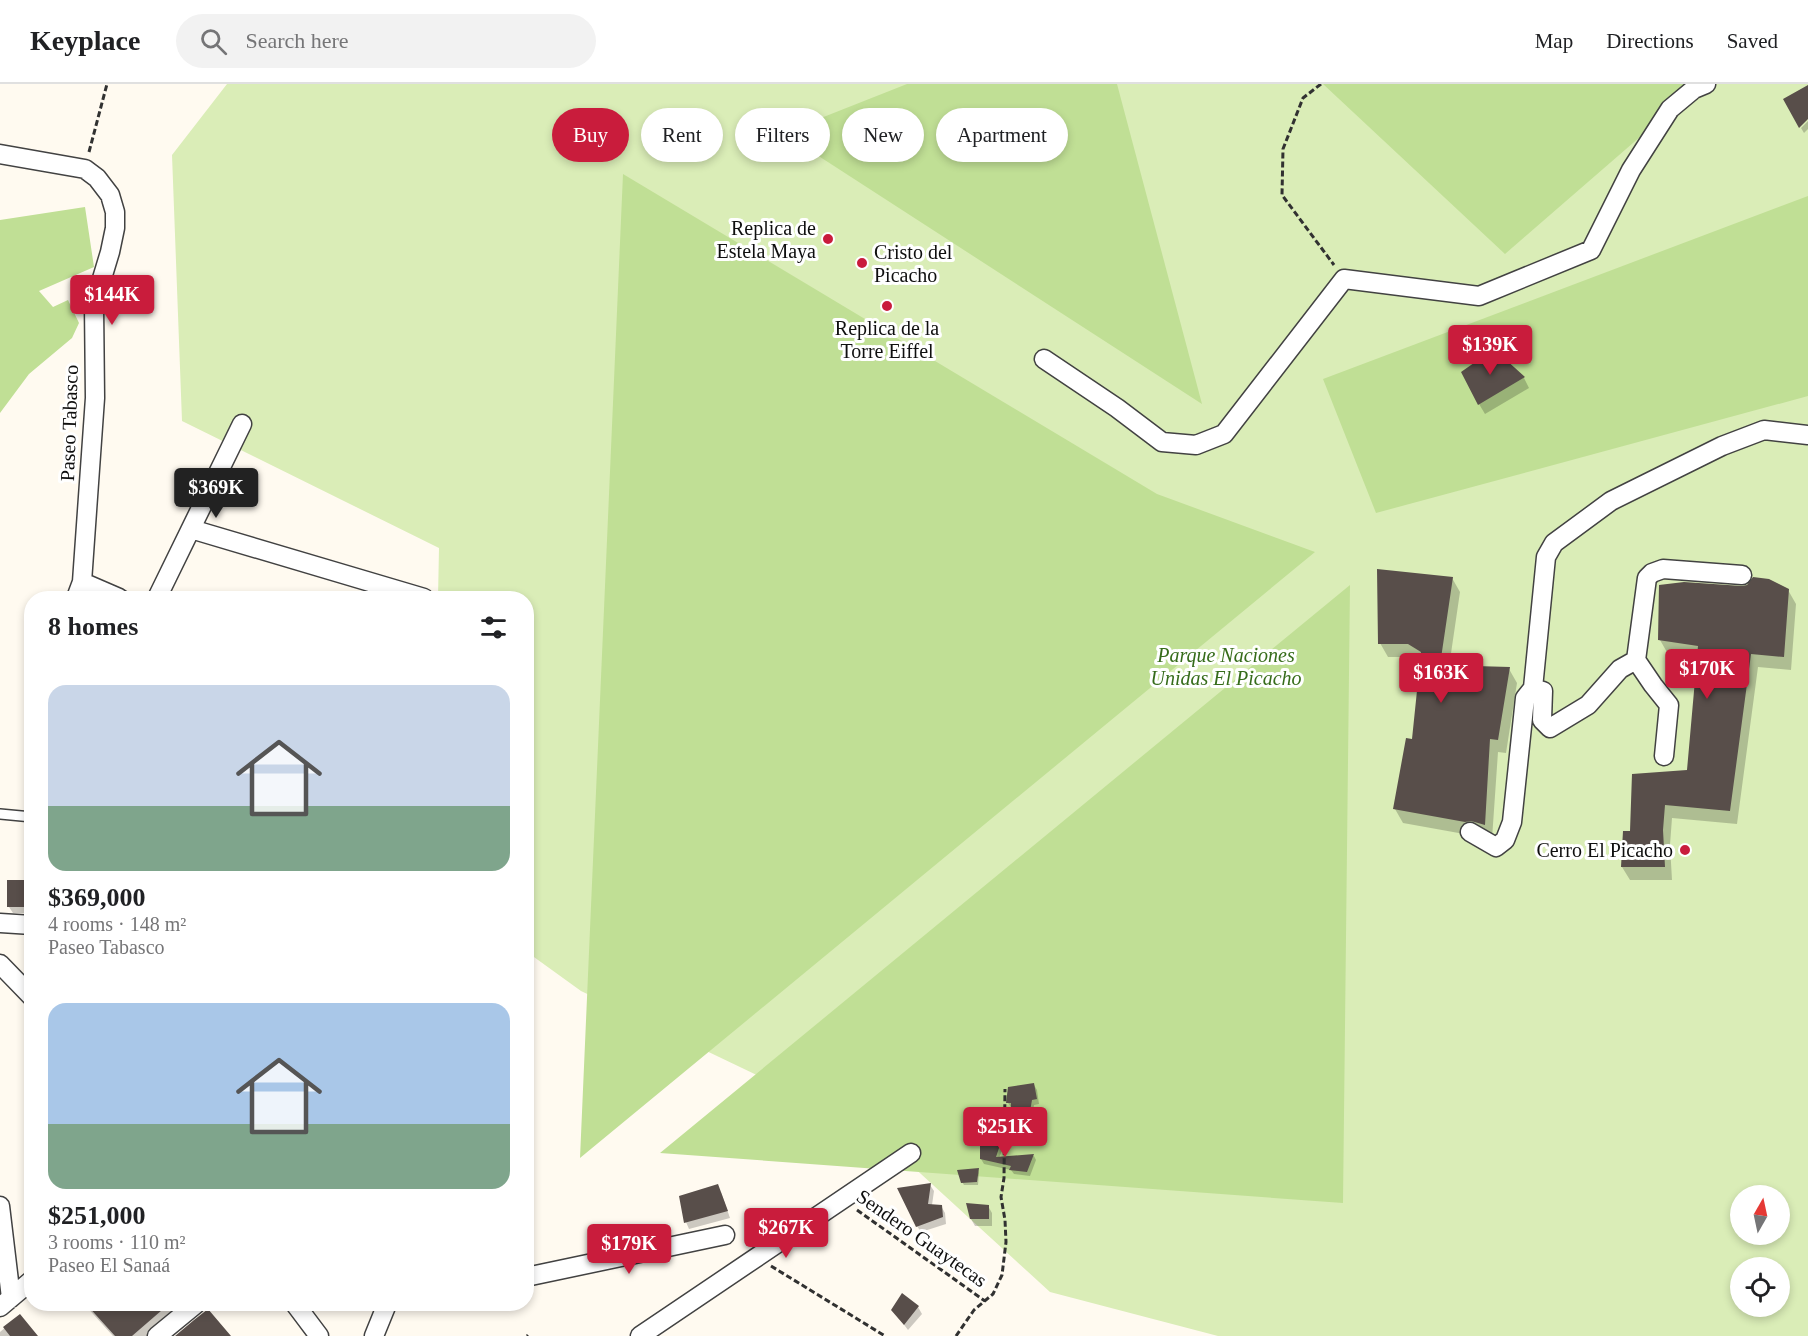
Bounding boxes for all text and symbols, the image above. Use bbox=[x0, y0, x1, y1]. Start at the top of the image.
search box bbox=[176, 14, 596, 68]
text: Keyplace bbox=[30, 25, 140, 56]
icon: search bbox=[197, 25, 230, 58]
text: Search here bbox=[245, 28, 349, 53]
text: Map bbox=[1535, 29, 1573, 53]
text: Directions bbox=[1606, 29, 1694, 53]
text: Saved bbox=[1727, 29, 1778, 53]
chip: Buy bbox=[552, 108, 629, 162]
chip: Rent bbox=[641, 108, 723, 162]
chip: Filters bbox=[735, 108, 830, 162]
chip: New bbox=[842, 108, 924, 162]
chip: Apartment bbox=[936, 108, 1068, 162]
place label: Replica de Estela Maya bbox=[717, 217, 816, 263]
marker: Replica de Estela Maya bbox=[821, 232, 835, 246]
place label: Cristo del Picacho bbox=[874, 241, 953, 286]
marker: Cristo del Picacho bbox=[855, 256, 869, 270]
pin: $144K bbox=[70, 275, 154, 326]
text: $144K bbox=[84, 283, 140, 305]
marker: Replica de la Torre Eiffel bbox=[880, 299, 894, 313]
place label: Replica de la Torre Eiffel bbox=[835, 317, 939, 362]
pin: $139K bbox=[1448, 325, 1532, 376]
text: $139K bbox=[1462, 333, 1518, 355]
street label: Paseo Tabasco bbox=[56, 364, 82, 482]
pin: $369K bbox=[174, 468, 258, 519]
text: $369K bbox=[188, 476, 244, 498]
icon: filters bbox=[477, 611, 510, 644]
text: 8 homes bbox=[48, 612, 138, 641]
park label: Parque Naciones Unidas El Picacho bbox=[1150, 644, 1302, 689]
pin: $170K bbox=[1665, 649, 1749, 700]
pin: $163K bbox=[1399, 653, 1483, 704]
text: $170K bbox=[1679, 657, 1735, 679]
text: $163K bbox=[1413, 661, 1469, 683]
icon: home bbox=[225, 724, 333, 832]
place label: Cerro El Picacho bbox=[1536, 839, 1673, 861]
marker: Cerro El Picacho bbox=[1678, 843, 1692, 857]
text: $369,000 bbox=[48, 883, 146, 912]
text: 4 rooms · 148 m² bbox=[48, 913, 186, 935]
text: Paseo Tabasco bbox=[48, 936, 165, 958]
icon: home bbox=[225, 1042, 333, 1150]
pin: $251K bbox=[963, 1107, 1047, 1158]
text: $251K bbox=[977, 1115, 1033, 1137]
street label: Sendero Guaytecas bbox=[852, 1185, 991, 1292]
north arrow bbox=[1730, 1185, 1790, 1245]
map controls bbox=[1730, 1185, 1790, 1317]
text: $251,000 bbox=[48, 1201, 146, 1230]
pin: $267K bbox=[744, 1208, 828, 1259]
text: $267K bbox=[758, 1216, 814, 1238]
pin: $179K bbox=[587, 1224, 671, 1275]
text: 3 rooms · 110 m² bbox=[48, 1231, 185, 1253]
text: $179K bbox=[601, 1232, 657, 1254]
text: Paseo El Sanaá bbox=[48, 1254, 170, 1276]
button: locate bbox=[1730, 1257, 1790, 1317]

